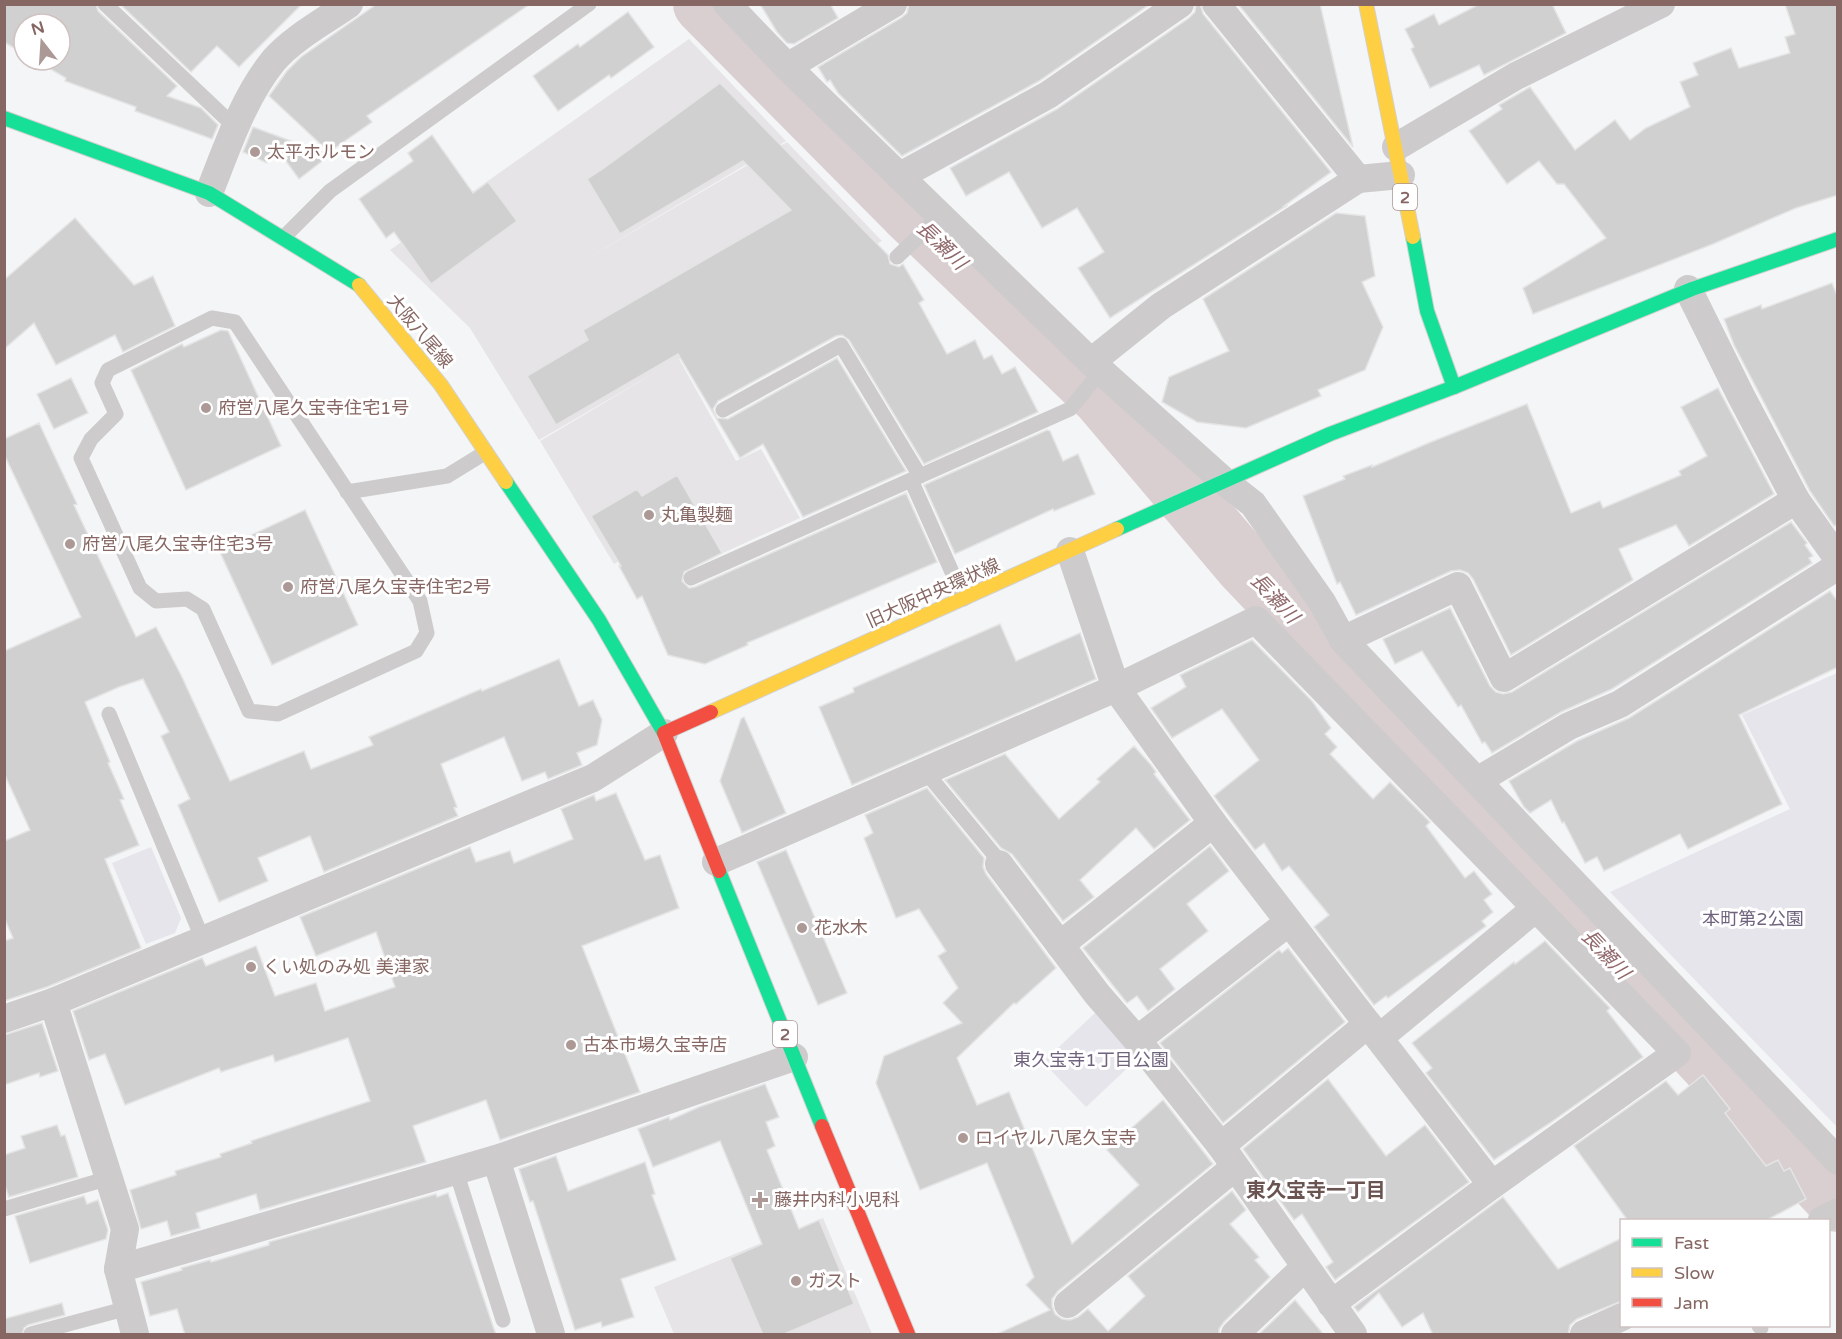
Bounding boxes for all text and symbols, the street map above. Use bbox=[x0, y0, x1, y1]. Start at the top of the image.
north arrow bbox=[12, 12, 72, 72]
text: N bbox=[29, 17, 47, 40]
place label: 太平ホルモン bbox=[267, 141, 375, 163]
marker: 太平ホルモン bbox=[248, 145, 262, 159]
road number: 2 bbox=[1393, 184, 1417, 210]
water label: 長瀬川 bbox=[911, 216, 973, 277]
street label: 大阪八尾線 bbox=[383, 289, 457, 373]
place label: 府営八尾久宝寺住宅1号 bbox=[218, 397, 409, 419]
marker: 府営八尾久宝寺住宅1号 bbox=[199, 401, 213, 415]
place label: 丸亀製麺 bbox=[661, 504, 733, 526]
marker: 丸亀製麺 bbox=[642, 508, 656, 522]
place label: 府営八尾久宝寺住宅3号 bbox=[82, 533, 273, 555]
marker: 府営八尾久宝寺住宅3号 bbox=[63, 537, 77, 551]
street label: 旧大阪中央環状線 bbox=[863, 554, 1003, 632]
water label: 長瀬川 bbox=[1245, 569, 1305, 630]
place label: 府営八尾久宝寺住宅2号 bbox=[300, 576, 491, 598]
marker: 府営八尾久宝寺住宅2号 bbox=[281, 580, 295, 594]
park label: 本町第2公園 bbox=[1702, 908, 1804, 930]
place label: 花水木 bbox=[814, 917, 868, 939]
marker: 花水木 bbox=[795, 921, 809, 935]
water label: 長瀬川 bbox=[1576, 925, 1636, 986]
place label: くい処のみ処 美津家 bbox=[263, 956, 430, 978]
marker: くい処のみ処 美津家 bbox=[244, 960, 258, 974]
road number: 2 bbox=[773, 1021, 797, 1047]
place label: 古本市場久宝寺店 bbox=[583, 1034, 727, 1056]
marker: 古本市場久宝寺店 bbox=[564, 1038, 578, 1052]
park label: 東久宝寺1丁目公園 bbox=[1013, 1049, 1169, 1071]
place label: ロイヤル八尾久宝寺 bbox=[975, 1127, 1136, 1149]
marker: ロイヤル八尾久宝寺 bbox=[956, 1131, 970, 1145]
district label: 東久宝寺一丁目 bbox=[1246, 1179, 1386, 1203]
place label: 藤井内科小児科 bbox=[774, 1189, 900, 1211]
marker: 藤井内科小児科 bbox=[751, 1191, 769, 1209]
legend bbox=[1620, 1219, 1830, 1327]
text: Fast bbox=[1674, 1232, 1709, 1254]
text: Slow bbox=[1674, 1262, 1715, 1284]
place label: ガスト bbox=[808, 1270, 862, 1292]
marker: ガスト bbox=[789, 1274, 803, 1288]
text: Jam bbox=[1674, 1292, 1709, 1314]

